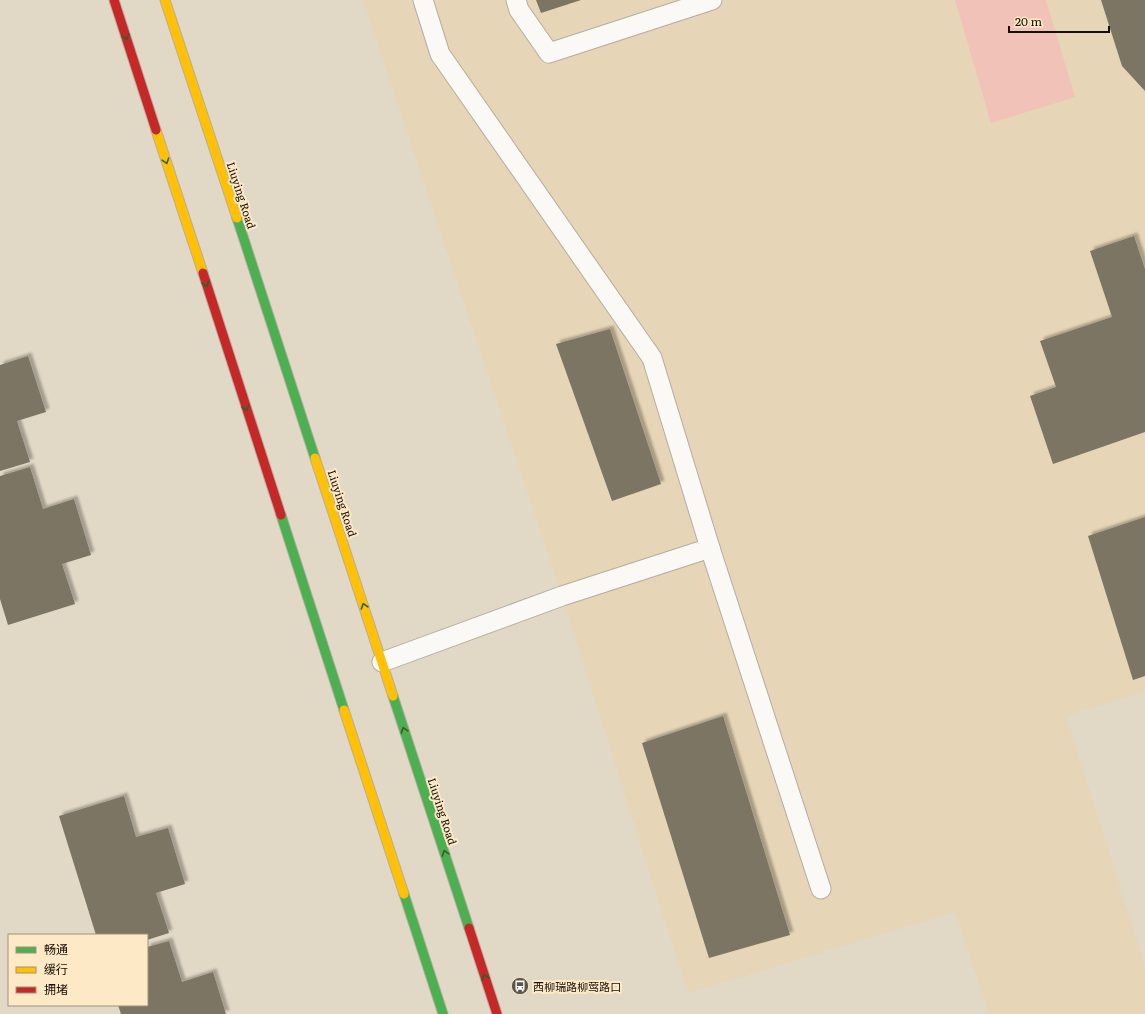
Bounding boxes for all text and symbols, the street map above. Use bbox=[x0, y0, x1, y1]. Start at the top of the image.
scale bar bbox=[1009, 8, 1109, 34]
text: 20 m bbox=[1015, 12, 1042, 30]
one-way arrow bbox=[121, 33, 130, 40]
one-way arrow bbox=[161, 157, 170, 164]
street label: Liuying Road bbox=[224, 159, 260, 231]
one-way arrow bbox=[201, 281, 210, 288]
one-way arrow bbox=[241, 404, 250, 411]
street label: Liuying Road bbox=[325, 467, 361, 539]
one-way arrow bbox=[360, 603, 369, 610]
one-way arrow bbox=[400, 726, 409, 733]
street label: Liuying Road bbox=[425, 775, 461, 847]
one-way arrow bbox=[441, 850, 449, 857]
legend bbox=[8, 934, 148, 1006]
text: 畅通 bbox=[44, 940, 68, 958]
text: 缓行 bbox=[44, 960, 68, 978]
one-way arrow bbox=[481, 974, 490, 981]
bus stop icon: 西柳瑞路柳莺路口 bbox=[510, 976, 530, 996]
place label: 西柳瑞路柳莺路口 bbox=[533, 978, 621, 994]
text: 拥堵 bbox=[44, 980, 68, 998]

